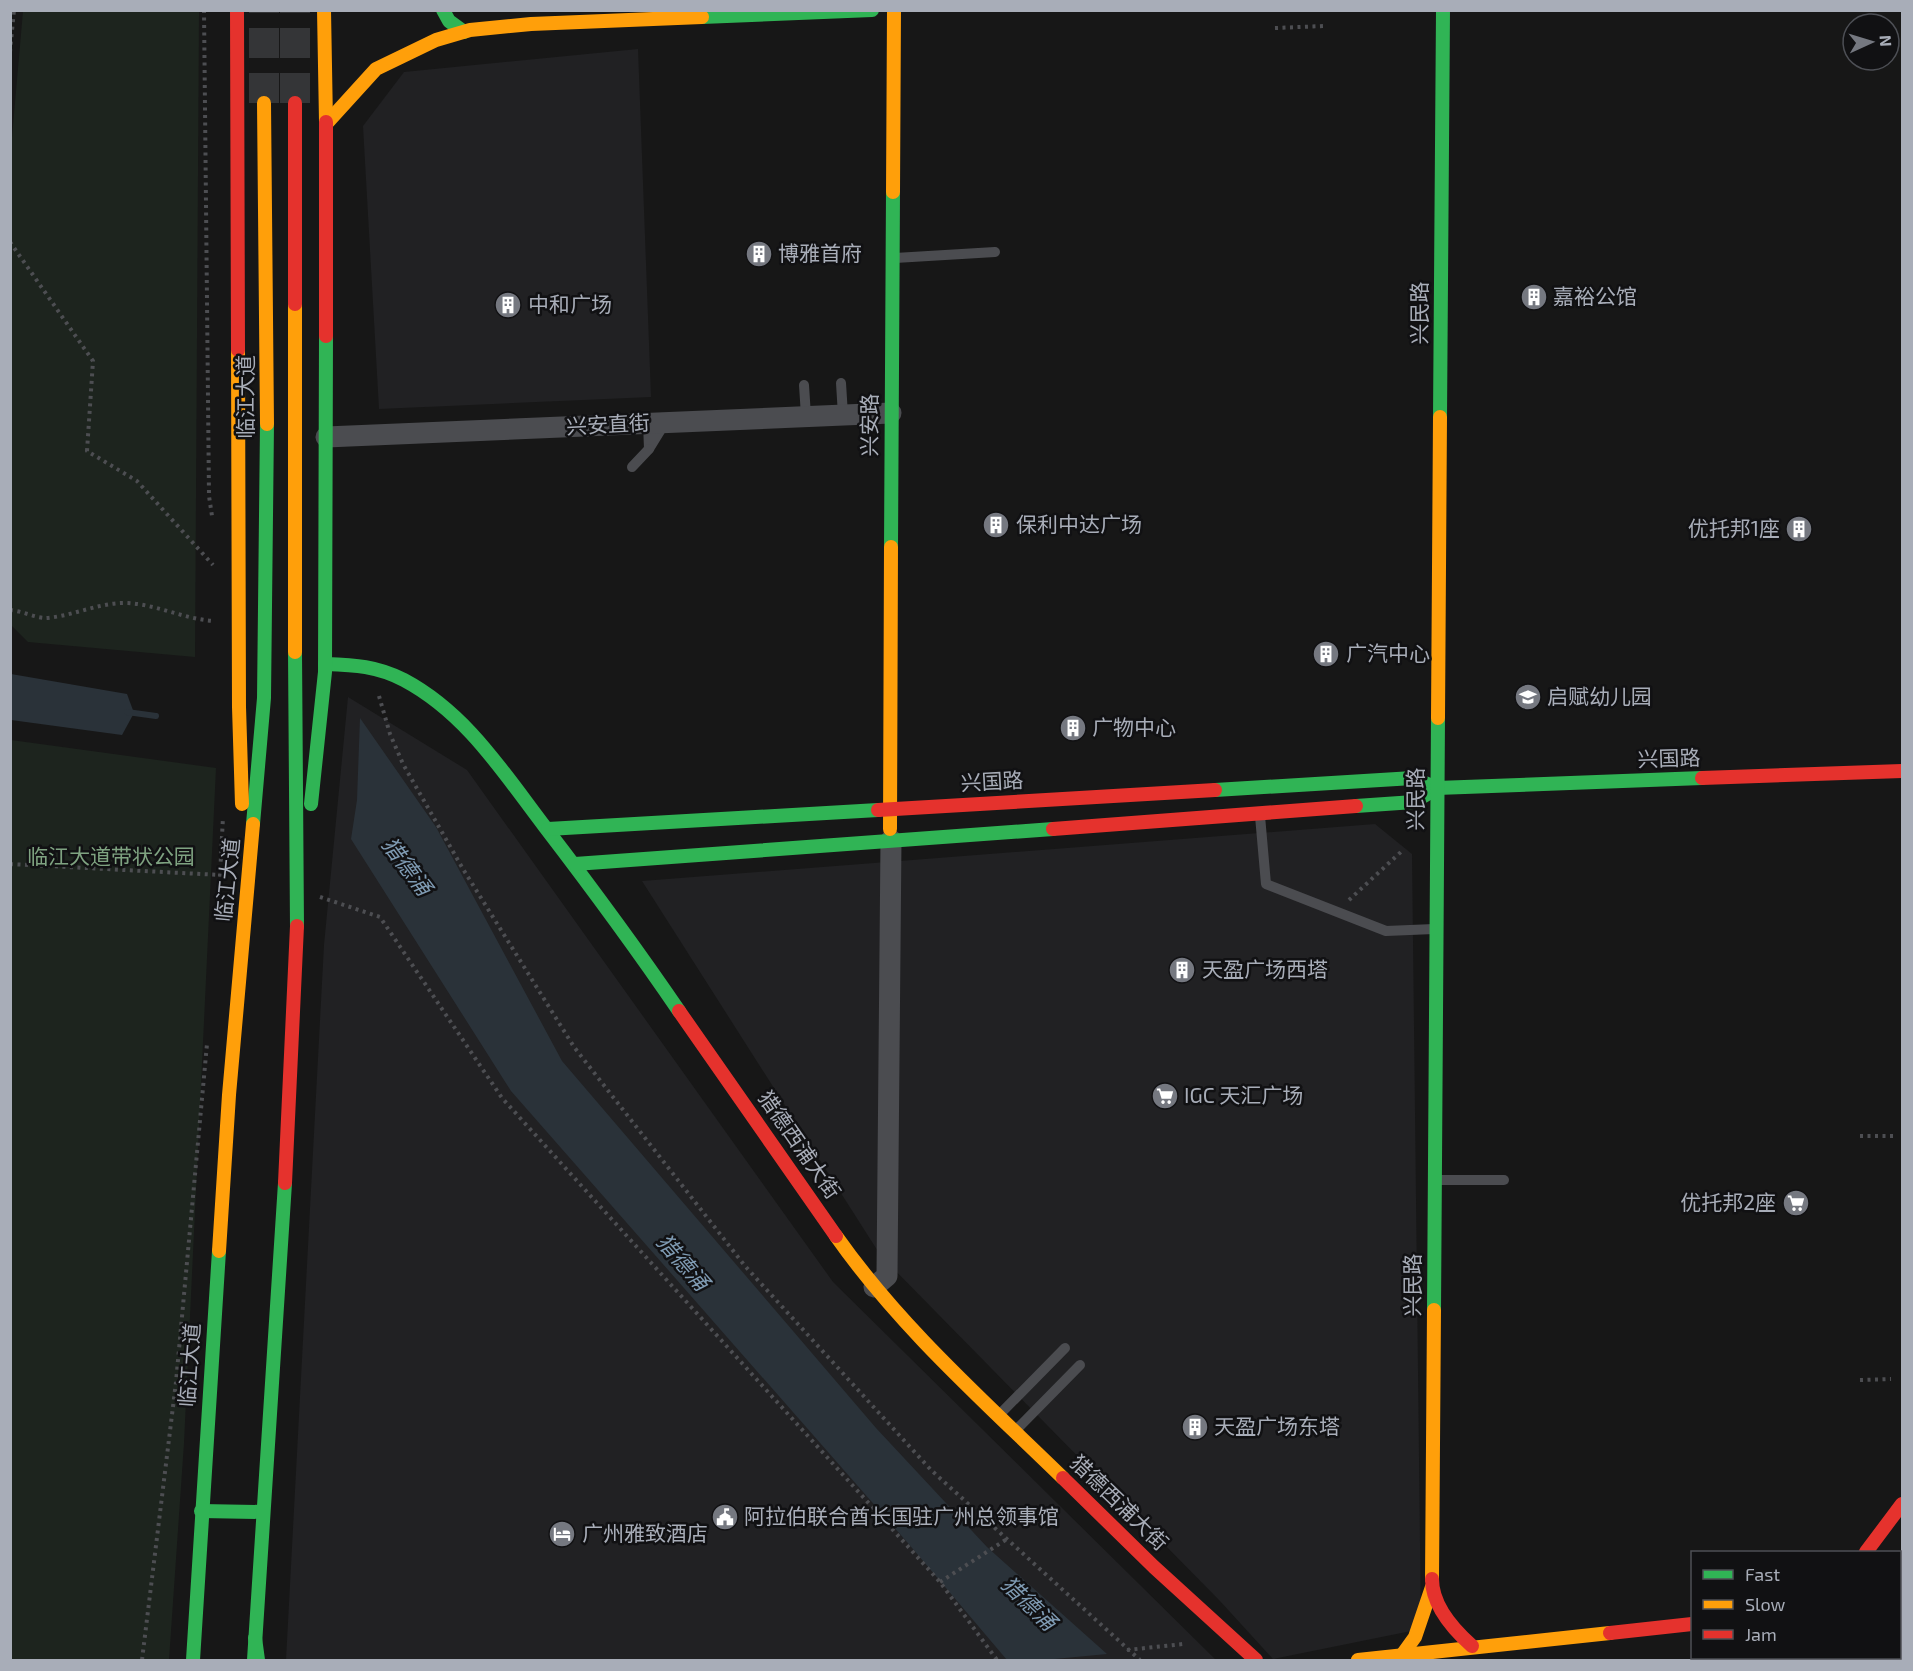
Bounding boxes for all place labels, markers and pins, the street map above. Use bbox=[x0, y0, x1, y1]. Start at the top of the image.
building icon: 博雅首府 bbox=[744, 239, 774, 269]
place label: 博雅首府 bbox=[778, 240, 862, 265]
building icon: 嘉裕公馆 bbox=[1519, 282, 1549, 312]
place label: 嘉裕公馆 bbox=[1553, 283, 1637, 308]
building icon: 中和广场 bbox=[493, 290, 523, 320]
place label: 中和广场 bbox=[528, 291, 612, 316]
building icon: 保利中达广场 bbox=[981, 510, 1011, 540]
place label: 保利中达广场 bbox=[1016, 511, 1142, 536]
building icon: 优托邦1座 bbox=[1784, 514, 1814, 544]
place label: 优托邦1座 bbox=[1688, 515, 1780, 540]
building icon: 广汽中心 bbox=[1311, 639, 1341, 669]
place label: 广汽中心 bbox=[1346, 640, 1430, 665]
school or university icon: 启赋幼儿园 bbox=[1513, 682, 1543, 712]
place label: 启赋幼儿园 bbox=[1547, 683, 1652, 708]
building icon: 广物中心 bbox=[1058, 713, 1088, 743]
place label: 广物中心 bbox=[1092, 714, 1176, 739]
building icon: 天盈广场西塔 bbox=[1167, 955, 1197, 985]
place label: 天盈广场西塔 bbox=[1202, 956, 1328, 981]
supermarket icon: IGC 天汇广场 bbox=[1150, 1081, 1180, 1111]
place label: IGC 天汇广场 bbox=[1184, 1082, 1303, 1107]
supermarket icon: 优托邦2座 bbox=[1781, 1188, 1811, 1218]
place label: 优托邦2座 bbox=[1680, 1189, 1776, 1214]
building icon: 天盈广场东塔 bbox=[1180, 1412, 1210, 1442]
place label: 天盈广场东塔 bbox=[1214, 1413, 1340, 1438]
public building icon: 阿拉伯联合酋长国驻广州总领事馆 bbox=[710, 1502, 740, 1532]
place label: 阿拉伯联合酋长国驻广州总领事馆 bbox=[744, 1503, 1059, 1528]
hotel icon: 广州雅致酒店 bbox=[547, 1519, 577, 1549]
place label: 广州雅致酒店 bbox=[582, 1520, 708, 1545]

